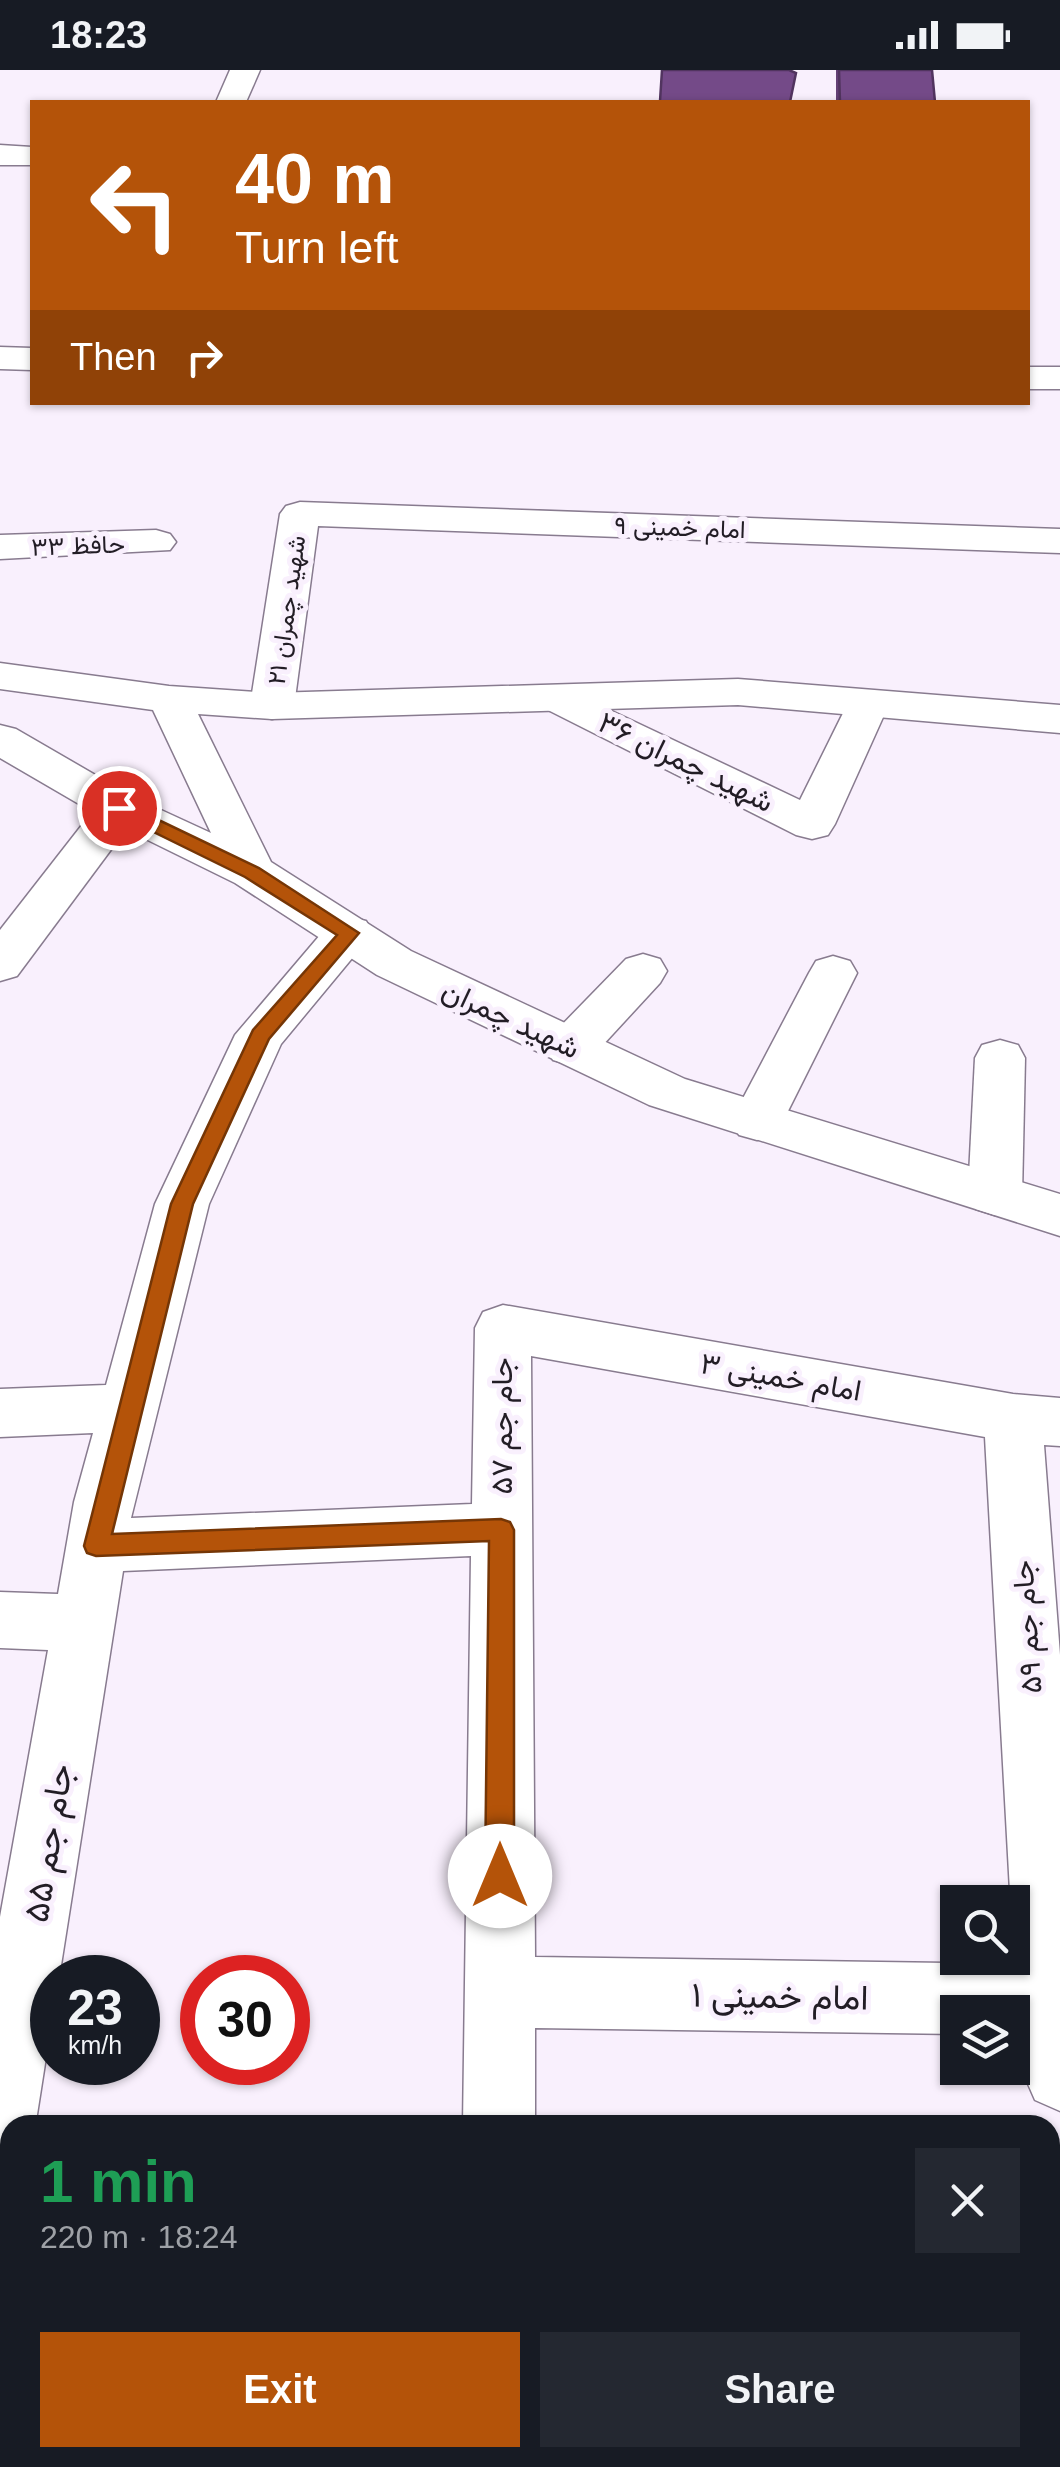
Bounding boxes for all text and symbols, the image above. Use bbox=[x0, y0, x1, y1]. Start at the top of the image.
text: 18:23 bbox=[50, 14, 147, 56]
icon: left bbox=[70, 140, 200, 270]
text: 40 m bbox=[235, 140, 395, 218]
text: Turn left bbox=[235, 222, 398, 273]
icon: right bbox=[177, 330, 232, 385]
text: Then bbox=[70, 336, 157, 378]
street label: امام خمینی ۹ bbox=[614, 511, 746, 546]
street label: حافظ ۳۳ bbox=[31, 529, 125, 561]
street label: شهید چمران ۲۱ bbox=[262, 534, 313, 687]
street label: شهید چمران ۳۶ bbox=[592, 705, 779, 822]
pin bbox=[77, 766, 162, 851]
icon: arrive bbox=[92, 781, 147, 836]
street label: شهید چمران bbox=[436, 972, 585, 1068]
street label: امام خمینی ۳ bbox=[698, 1346, 864, 1410]
street label: جام جم ۵۷ bbox=[485, 1358, 521, 1494]
street label: جام جم ۵۹ bbox=[1005, 1559, 1051, 1695]
street label: جام جم ۵۵ bbox=[16, 1761, 83, 1926]
position arrow bbox=[448, 1824, 552, 1928]
map controls bbox=[940, 1885, 1030, 2085]
button: search bbox=[940, 1885, 1030, 1975]
speed limit sign: 30 bbox=[180, 1955, 310, 2085]
street label: امام خمینی ۱ bbox=[691, 1974, 869, 2021]
text: 23 bbox=[67, 1980, 123, 2036]
button: layers bbox=[940, 1995, 1030, 2085]
text: km/h bbox=[68, 2031, 122, 2059]
text: 1 min bbox=[40, 2148, 197, 2215]
button: close bbox=[915, 2148, 1020, 2253]
text: 220 m · 18:24 bbox=[40, 2219, 237, 2255]
button: Exit bbox=[40, 2332, 520, 2447]
button: Share bbox=[540, 2332, 1020, 2447]

